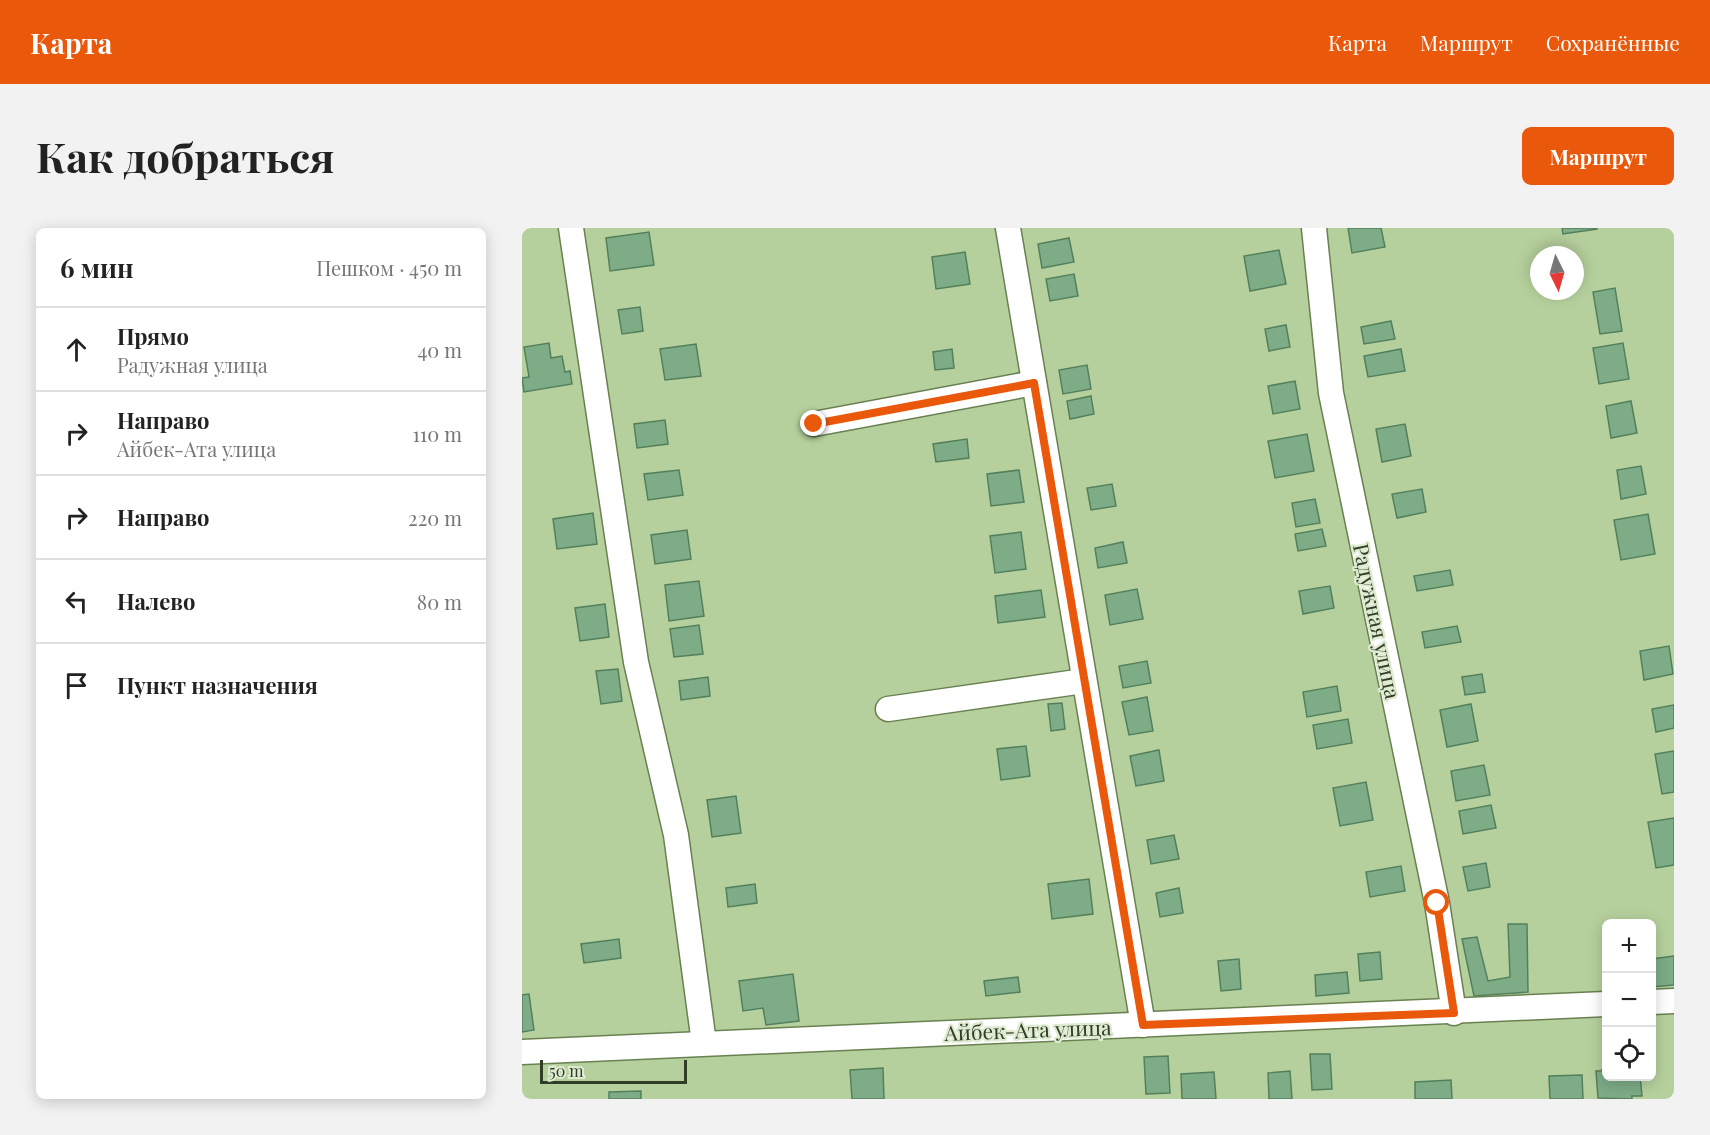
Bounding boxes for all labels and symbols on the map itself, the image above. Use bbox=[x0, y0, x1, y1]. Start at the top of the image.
north arrow bbox=[1530, 246, 1584, 300]
route end bbox=[800, 410, 826, 436]
street label: Радужная улица bbox=[1348, 541, 1408, 702]
route start bbox=[1423, 889, 1449, 915]
street label: Айбек-Ата улица bbox=[943, 1012, 1113, 1046]
scale bar bbox=[540, 1057, 687, 1084]

